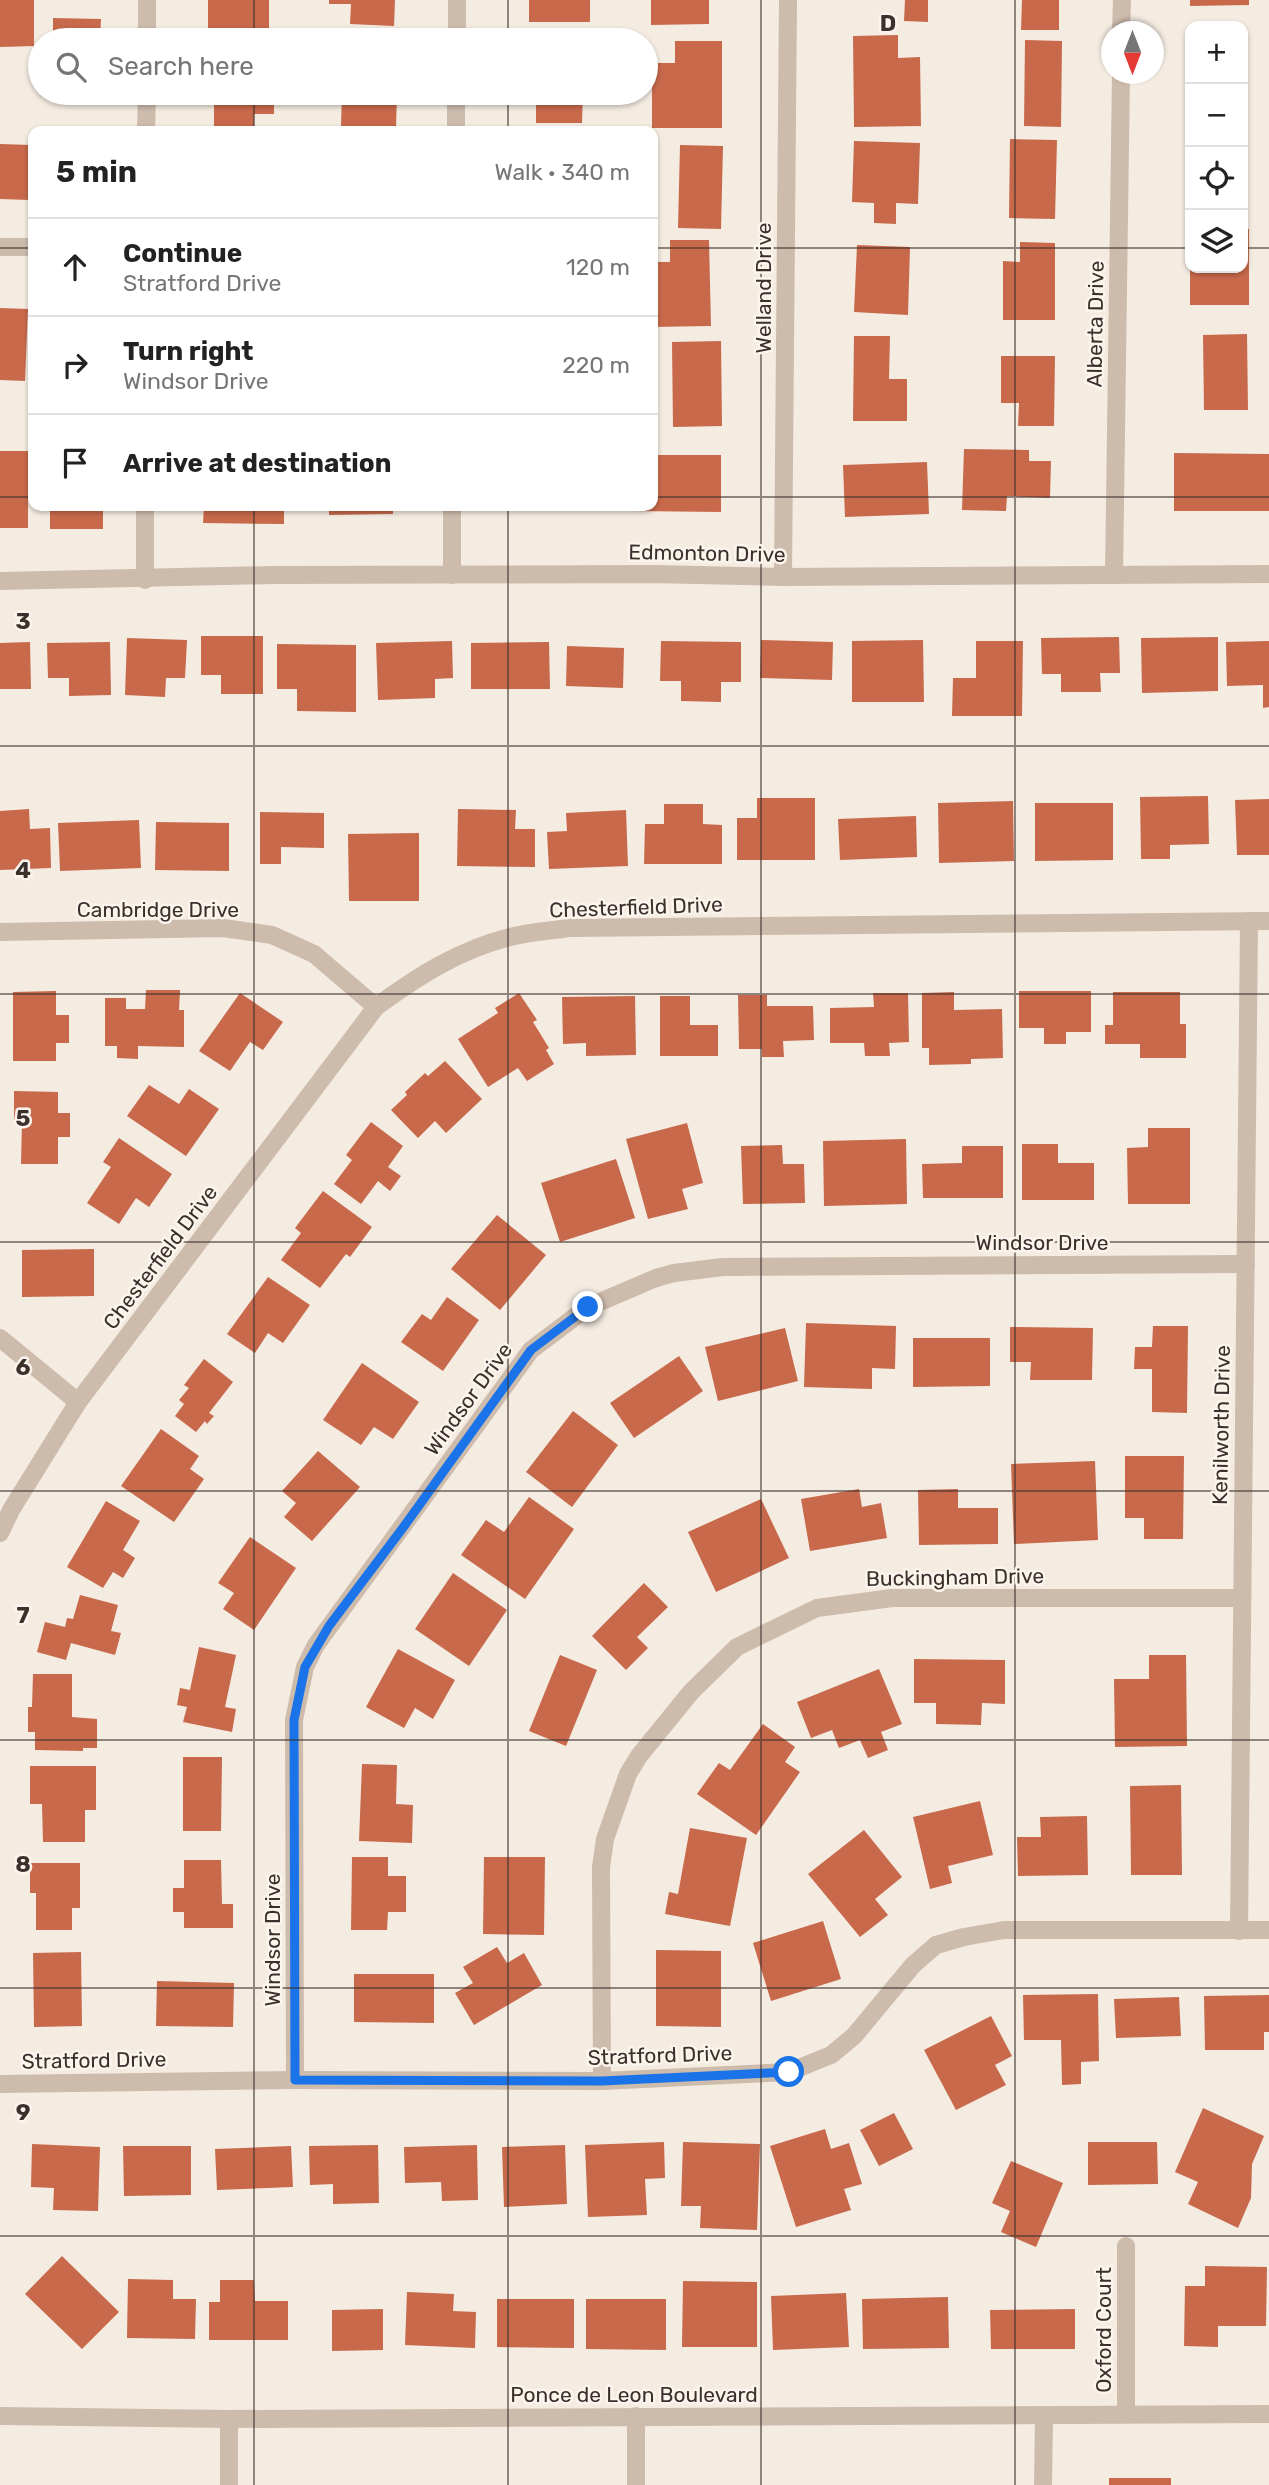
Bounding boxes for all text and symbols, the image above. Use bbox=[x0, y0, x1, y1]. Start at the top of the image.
text: D bbox=[880, 9, 896, 37]
north arrow bbox=[1101, 21, 1164, 84]
map controls bbox=[1185, 21, 1248, 273]
button: + bbox=[1185, 21, 1248, 84]
search box bbox=[28, 28, 658, 105]
icon: search bbox=[52, 48, 90, 86]
text: Search here bbox=[108, 51, 254, 82]
button: − bbox=[1185, 84, 1248, 147]
button: locate bbox=[1185, 147, 1248, 210]
text: 5 min bbox=[56, 154, 137, 190]
text: Walk · 340 m bbox=[495, 158, 630, 186]
button: layers bbox=[1185, 210, 1248, 273]
street label: Welland Drive bbox=[751, 223, 776, 353]
text: Continue bbox=[123, 238, 242, 269]
icon: ahead bbox=[56, 248, 94, 286]
text: 120 m bbox=[566, 253, 630, 281]
street label: Alberta Drive bbox=[1081, 260, 1109, 388]
text: Stratford Drive bbox=[123, 269, 281, 297]
text: Turn right bbox=[123, 336, 253, 367]
icon: right bbox=[56, 346, 94, 384]
text: 220 m bbox=[562, 351, 630, 379]
text: Windsor Drive bbox=[123, 367, 269, 395]
icon: arrive bbox=[56, 444, 94, 482]
text: Arrive at destination bbox=[123, 448, 391, 479]
street label: Edmonton Drive bbox=[628, 539, 786, 567]
text: 3 bbox=[15, 607, 31, 635]
text: 4 bbox=[15, 856, 31, 884]
street label: Chesterfield Drive bbox=[549, 891, 723, 923]
street label: Cambridge Drive bbox=[77, 897, 239, 922]
text: 5 bbox=[16, 1104, 31, 1132]
street label: Chesterfield Drive bbox=[98, 1180, 222, 1334]
street label: Windsor Drive bbox=[975, 1230, 1109, 1255]
route end bbox=[572, 1291, 603, 1322]
street label: Windsor Drive bbox=[419, 1338, 517, 1460]
street label: Kenilworth Drive bbox=[1207, 1345, 1235, 1505]
text: 6 bbox=[16, 1353, 31, 1381]
street label: Buckingham Drive bbox=[866, 1563, 1044, 1591]
text: 7 bbox=[16, 1601, 30, 1629]
text: 8 bbox=[15, 1850, 31, 1878]
street label: Windsor Drive bbox=[260, 1873, 285, 2007]
street label: Stratford Drive bbox=[587, 2040, 733, 2070]
street label: Stratford Drive bbox=[21, 2046, 167, 2074]
route start bbox=[773, 2056, 804, 2087]
text: 9 bbox=[16, 2098, 30, 2126]
street label: Oxford Court bbox=[1091, 2267, 1116, 2393]
street label: Ponce de Leon Boulevard bbox=[510, 2382, 758, 2407]

